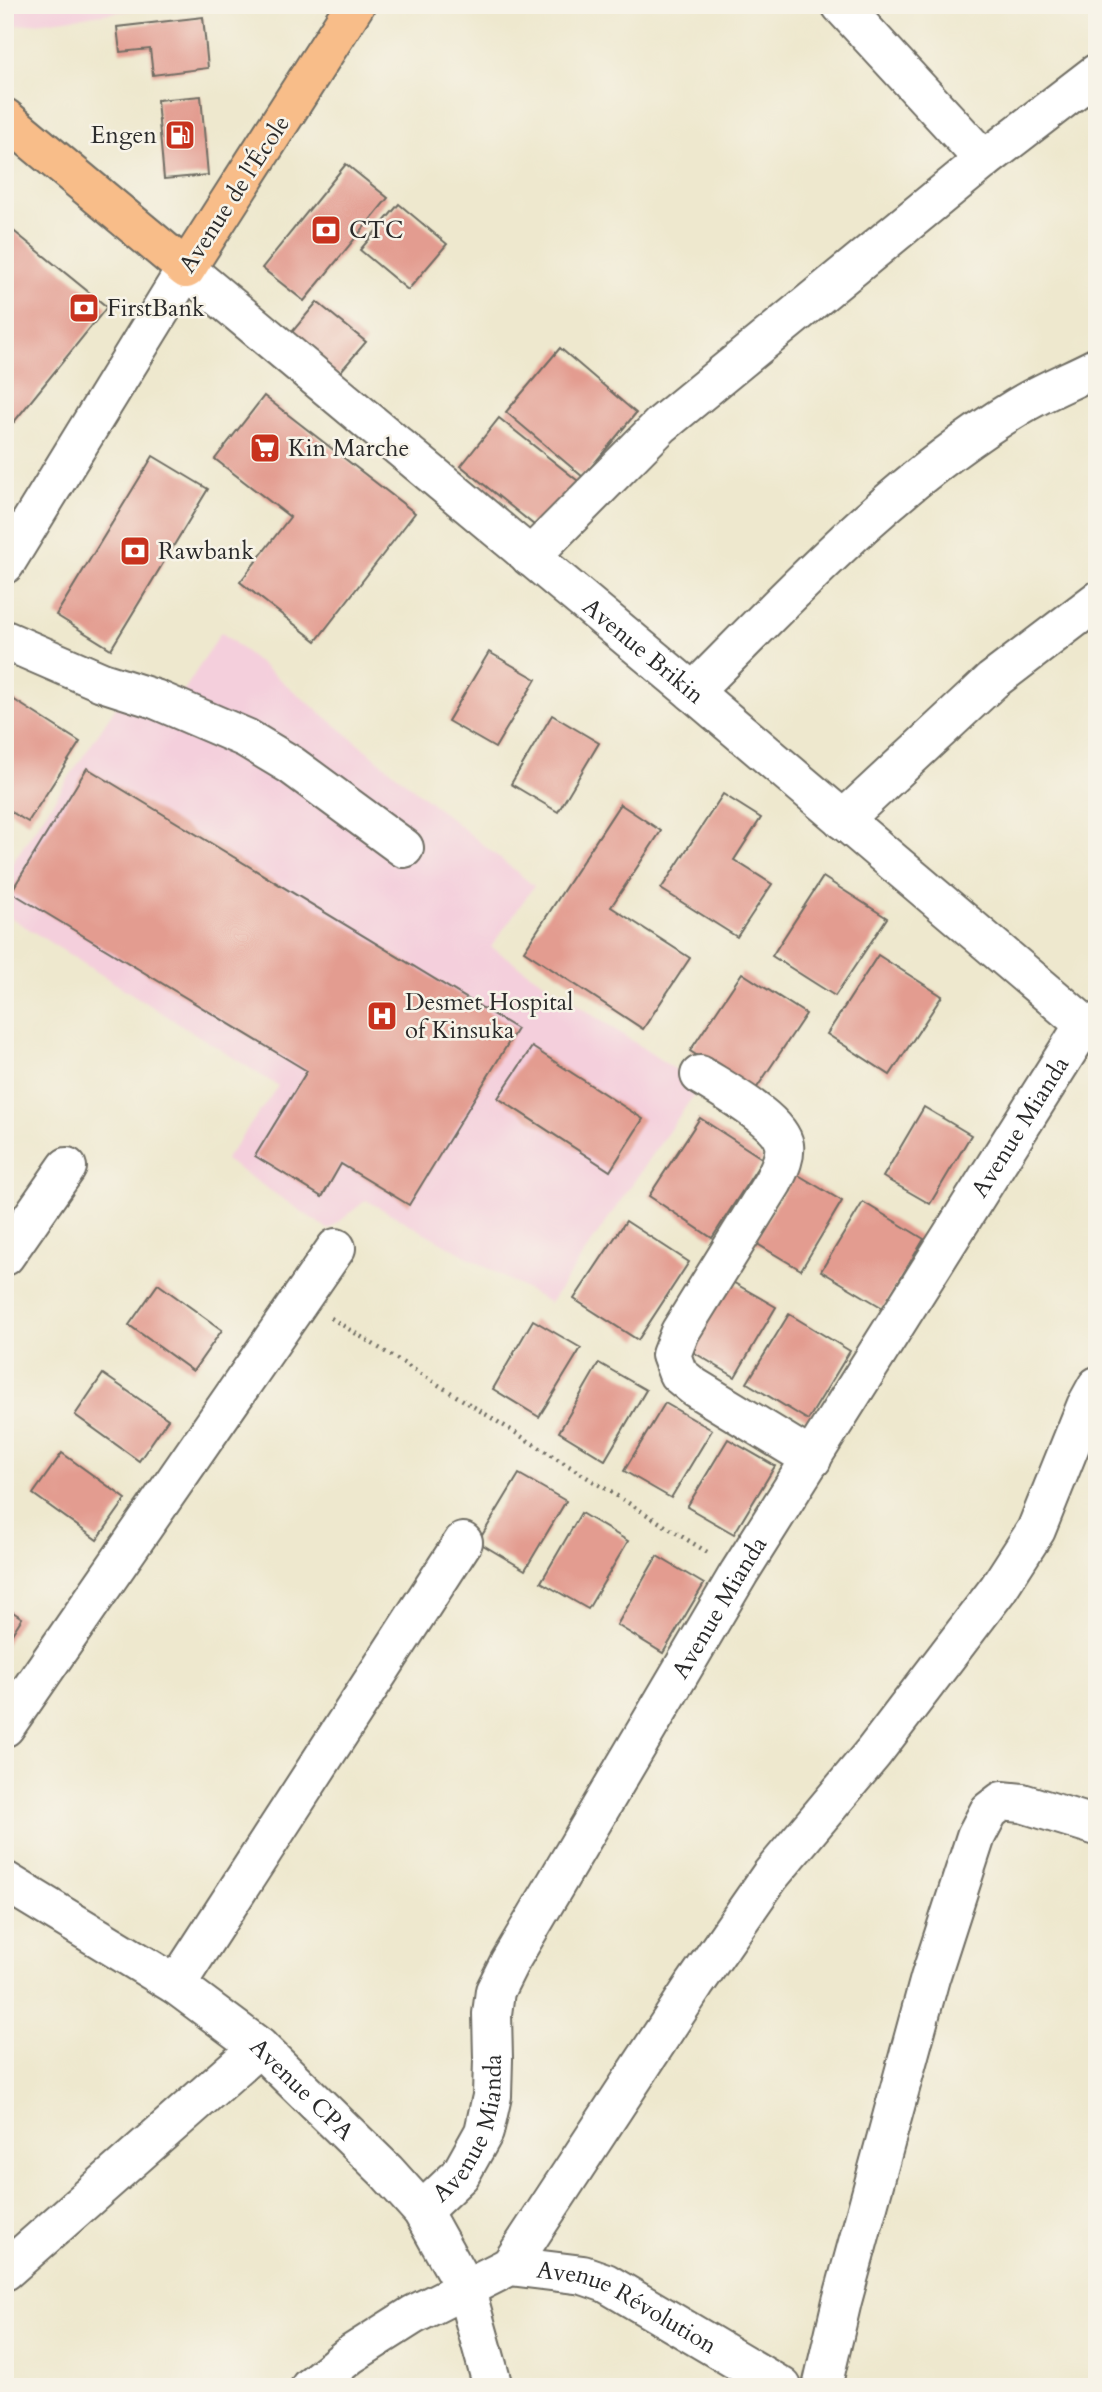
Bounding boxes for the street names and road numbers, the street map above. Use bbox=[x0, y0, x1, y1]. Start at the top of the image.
street label: Avenue de l'École bbox=[171, 109, 298, 279]
street label: Avenue Brikin bbox=[575, 591, 711, 712]
street label: Avenue Mianda bbox=[964, 1050, 1077, 1204]
street label: Avenue Mianda bbox=[664, 1530, 775, 1685]
street label: Avenue CPA bbox=[242, 2031, 362, 2149]
street label: Avenue Mianda bbox=[425, 2053, 510, 2210]
street label: Avenue Révolution bbox=[535, 2253, 723, 2362]

